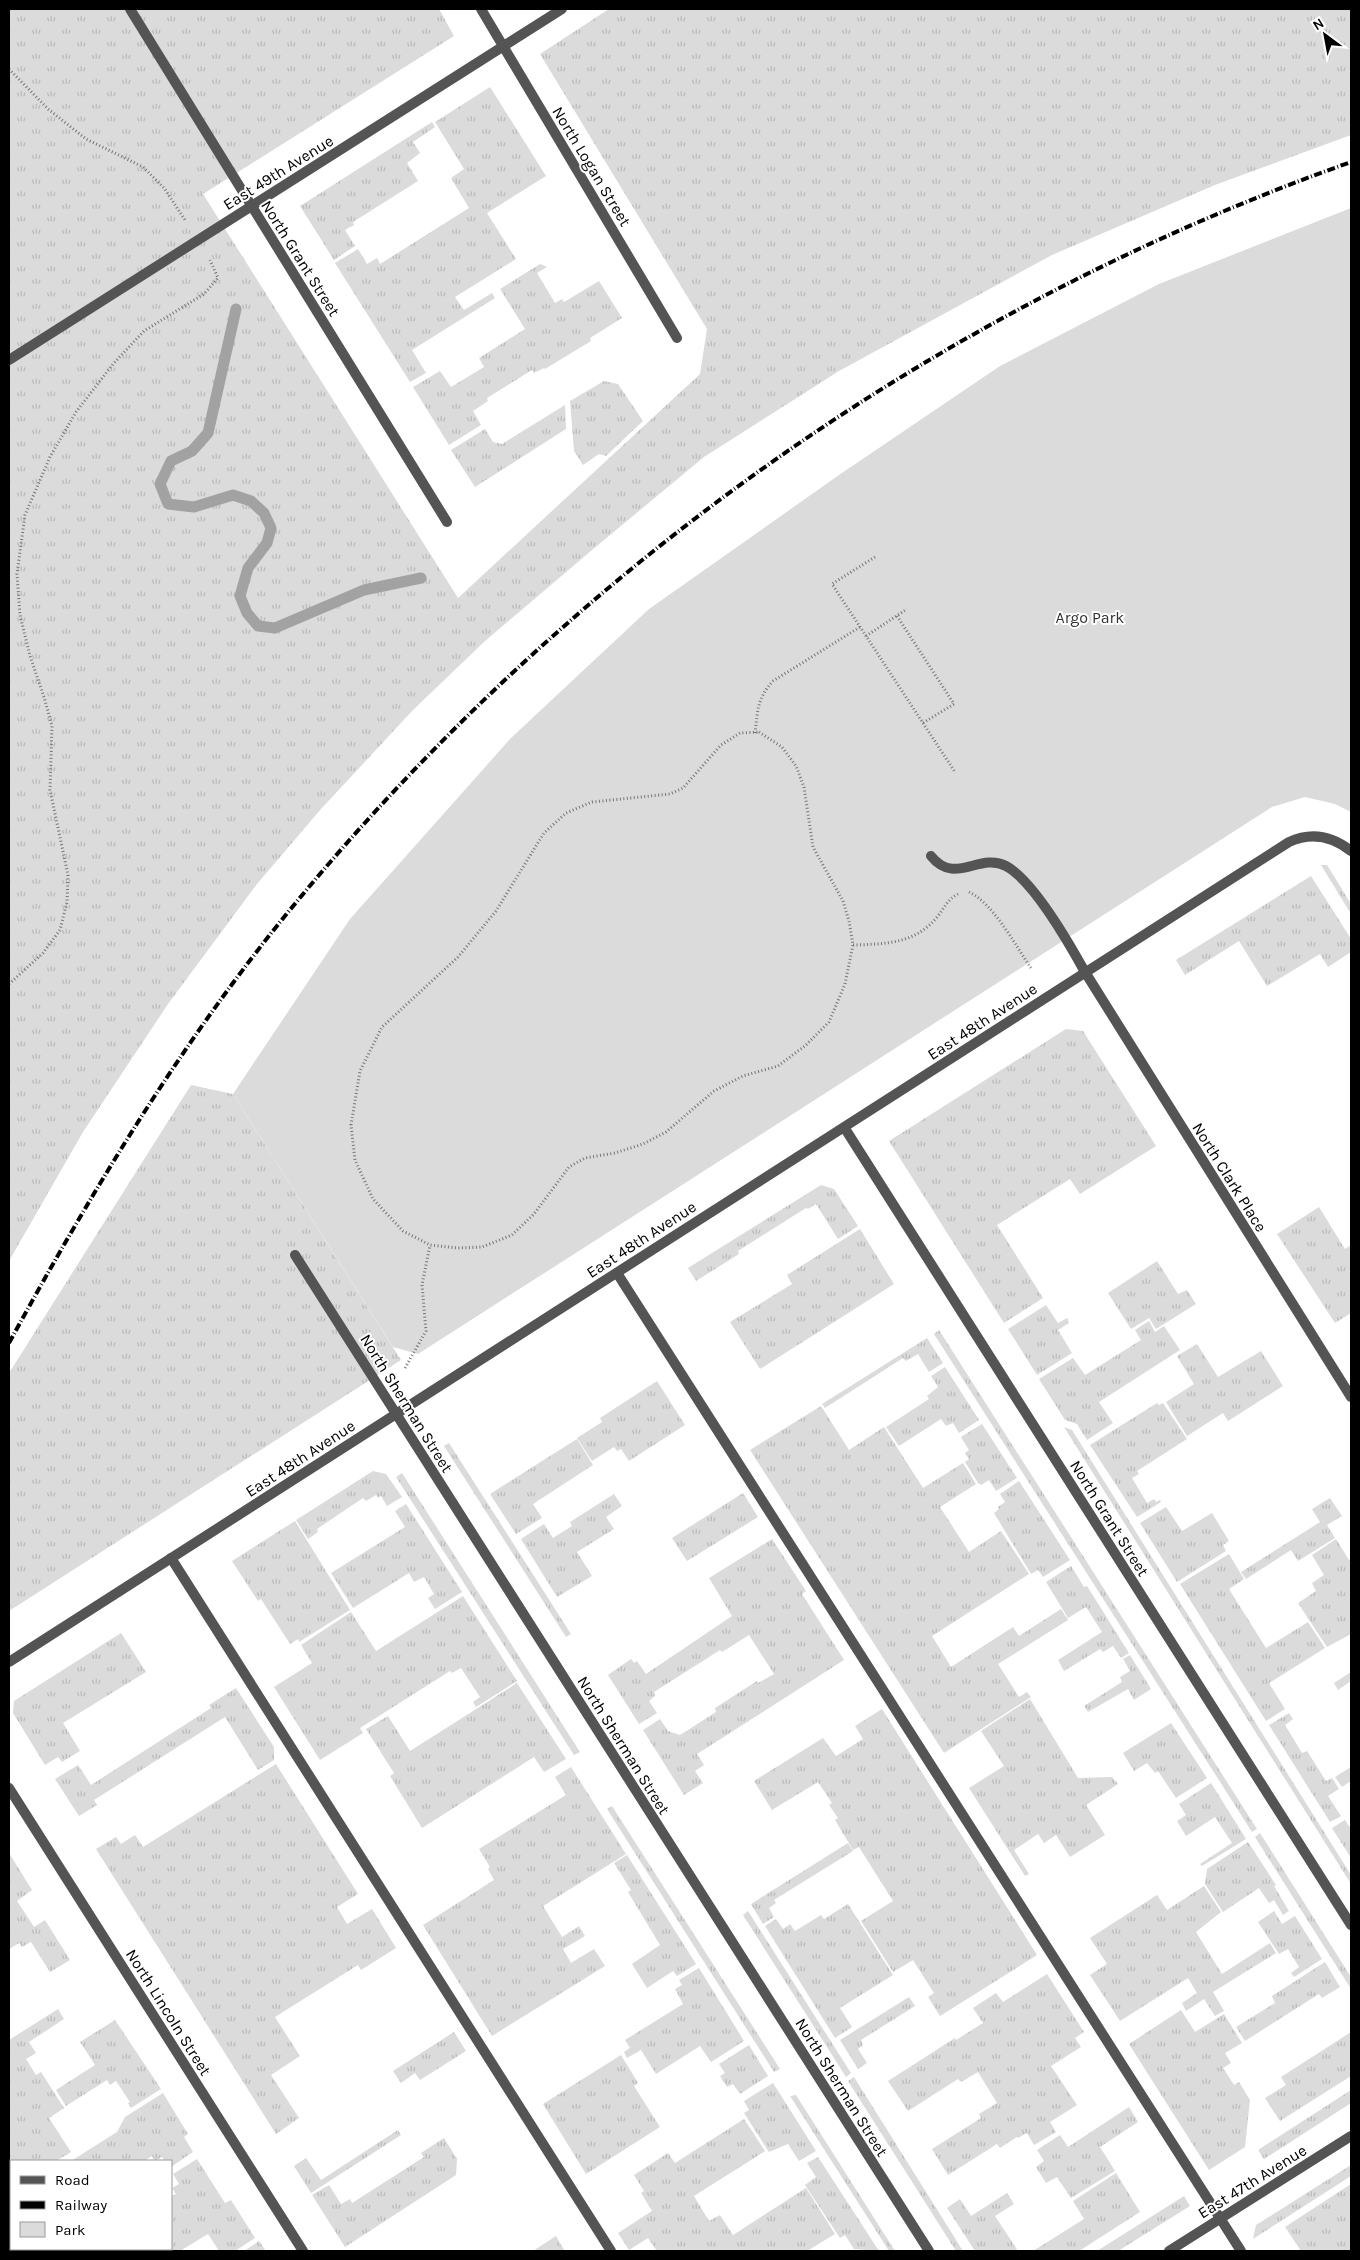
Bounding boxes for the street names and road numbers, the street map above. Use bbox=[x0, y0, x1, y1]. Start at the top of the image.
street label: North Logan Street bbox=[548, 103, 635, 230]
street label: East 49th Avenue bbox=[220, 131, 337, 214]
street label: North Grant Street bbox=[257, 197, 344, 320]
street label: East 48th Avenue bbox=[924, 979, 1041, 1064]
street label: North Clark Place bbox=[1188, 1119, 1271, 1235]
street label: East 48th Avenue bbox=[583, 1197, 700, 1282]
street label: North Sherman Street bbox=[356, 1331, 457, 1476]
street label: East 48th Avenue bbox=[242, 1416, 359, 1501]
street label: North Grant Street bbox=[1066, 1457, 1153, 1580]
street label: North Sherman Street bbox=[573, 1673, 674, 1818]
street label: North Lincoln Street bbox=[122, 1945, 215, 2079]
street label: North Sherman Street bbox=[791, 2015, 892, 2160]
street label: East 47th Avenue bbox=[1194, 2140, 1310, 2222]

